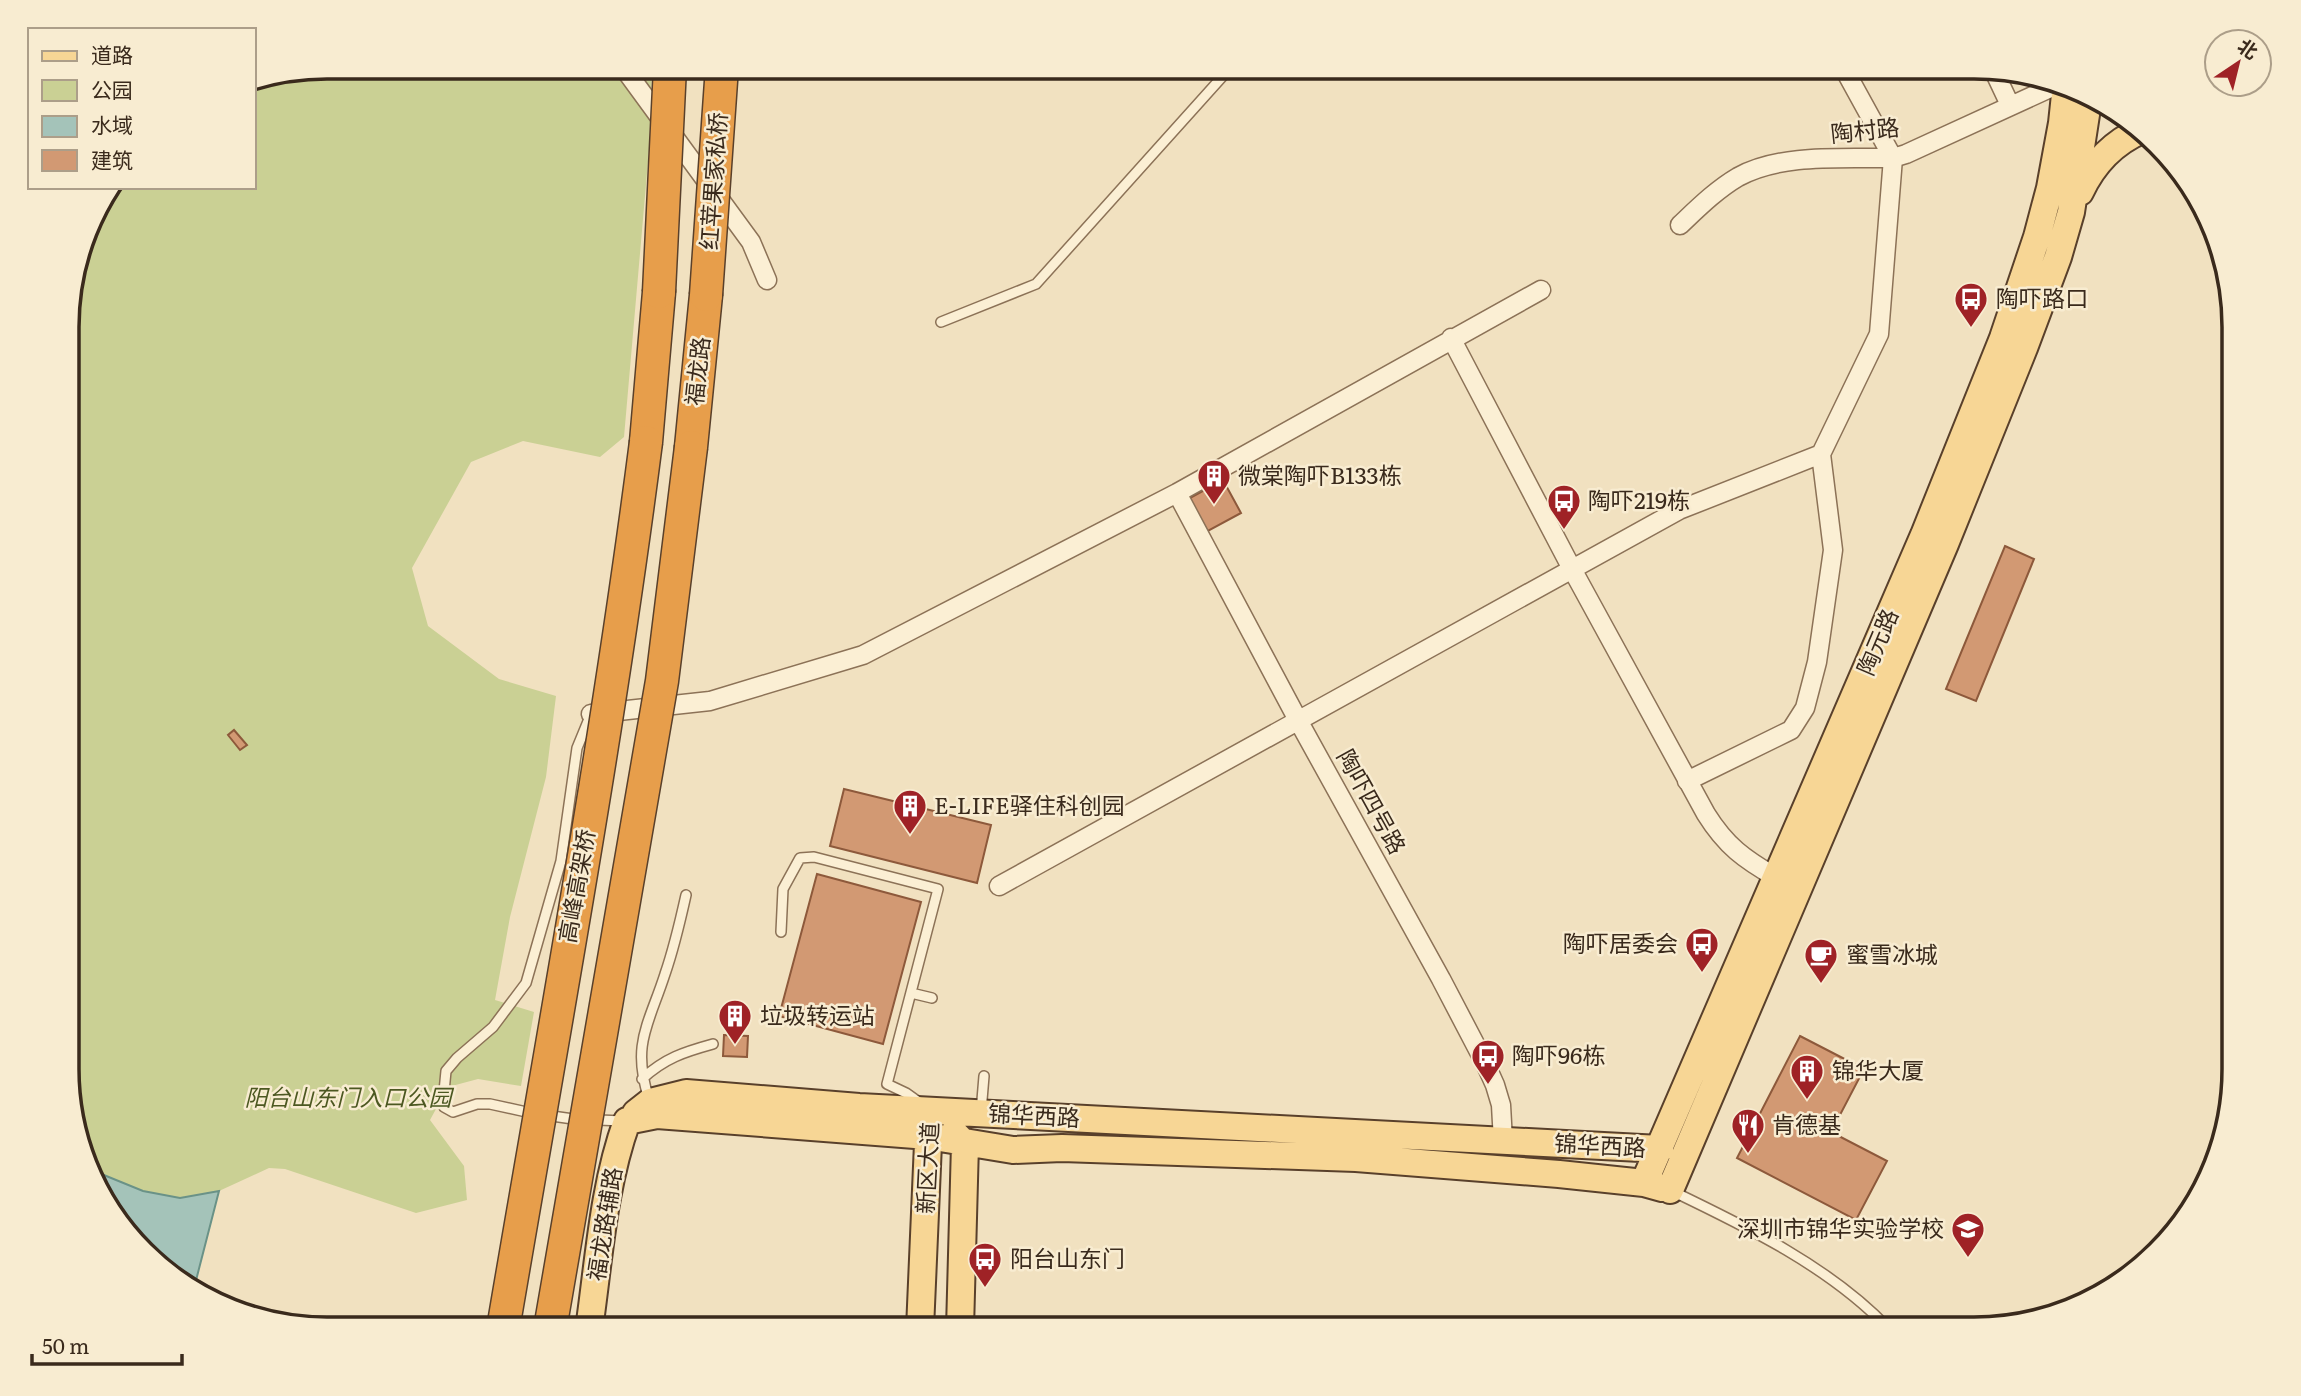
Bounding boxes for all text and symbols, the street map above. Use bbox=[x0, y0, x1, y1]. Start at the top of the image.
legend bbox=[28, 28, 256, 189]
north arrow bbox=[2203, 28, 2273, 98]
text: 北 bbox=[2233, 31, 2264, 65]
text: 道路 bbox=[91, 38, 133, 69]
text: 公园 bbox=[91, 73, 133, 104]
text: 水域 bbox=[91, 108, 133, 139]
street label: 陶村路 bbox=[1829, 108, 1901, 150]
street label: 红苹果家私桥 bbox=[690, 111, 734, 251]
text: 建筑 bbox=[91, 143, 133, 174]
bus stop icon: 陶吓路口 bbox=[1952, 280, 1990, 329]
place label: 陶吓路口 bbox=[1996, 280, 2088, 314]
street label: 福龙路 bbox=[675, 335, 717, 407]
building icon: 微棠陶吓B133栋 bbox=[1195, 457, 1233, 506]
place label: 微棠陶吓B133栋 bbox=[1238, 457, 1402, 491]
bus stop icon: 陶吓219栋 bbox=[1545, 482, 1583, 531]
place label: 陶吓219栋 bbox=[1588, 482, 1690, 516]
street label: 陶元路 bbox=[1847, 603, 1905, 680]
street label: 陶吓四号路 bbox=[1330, 742, 1415, 860]
building icon: E-LIFE驿住科创园 bbox=[891, 787, 929, 836]
place label: E-LIFE驿住科创园 bbox=[934, 787, 1125, 821]
street label: 高峰高架桥 bbox=[548, 826, 602, 945]
place label: 陶吓居委会 bbox=[1563, 925, 1678, 959]
bus stop icon: 陶吓居委会 bbox=[1683, 925, 1721, 974]
cafe icon: 蜜雪冰城 bbox=[1802, 936, 1840, 985]
place label: 蜜雪冰城 bbox=[1846, 936, 1938, 970]
building icon: 垃圾转运站 bbox=[716, 997, 754, 1046]
place label: 垃圾转运站 bbox=[760, 997, 875, 1031]
bus stop icon: 陶吓96栋 bbox=[1469, 1037, 1507, 1086]
place label: 陶吓96栋 bbox=[1512, 1037, 1605, 1071]
building icon: 锦华大厦 bbox=[1788, 1052, 1826, 1101]
place label: 锦华大厦 bbox=[1832, 1052, 1924, 1086]
park label: 阳台山东门入口公园 bbox=[245, 1079, 455, 1113]
street label: 锦华西路 bbox=[987, 1095, 1081, 1133]
restaurant icon: 肯德基 bbox=[1729, 1106, 1767, 1155]
place label: 肯德基 bbox=[1772, 1106, 1841, 1140]
street label: 新区大道 bbox=[907, 1121, 945, 1215]
street label: 锦华西路 bbox=[1553, 1125, 1647, 1163]
street label: 福龙路辅路 bbox=[577, 1164, 629, 1283]
place label: 深圳市锦华实验学校 bbox=[1737, 1210, 1944, 1244]
school or university icon: 深圳市锦华实验学校 bbox=[1949, 1210, 1987, 1259]
bus stop icon: 阳台山东门 bbox=[966, 1240, 1004, 1289]
place label: 阳台山东门 bbox=[1010, 1240, 1125, 1274]
scale bar bbox=[32, 1322, 182, 1366]
text: 50 m bbox=[42, 1329, 89, 1360]

